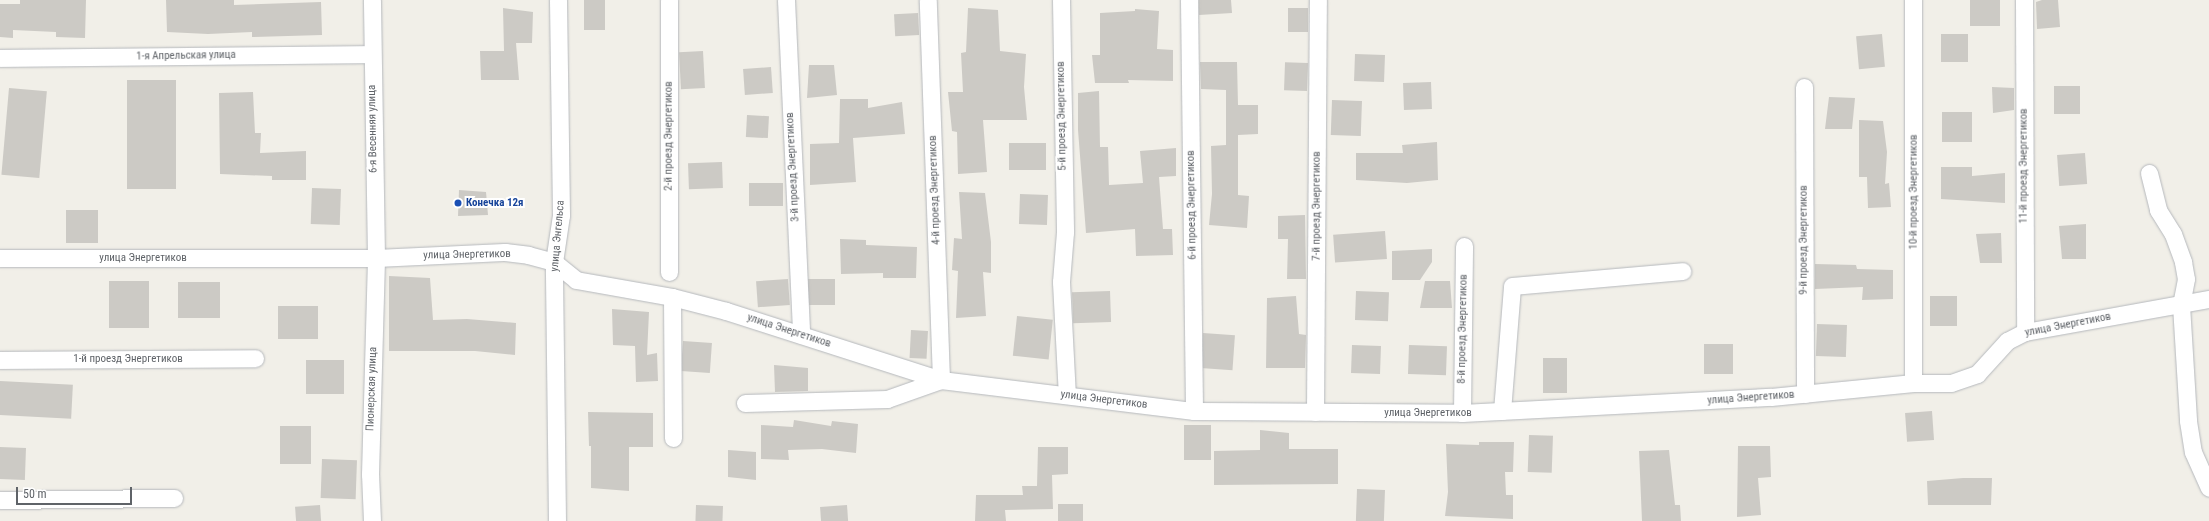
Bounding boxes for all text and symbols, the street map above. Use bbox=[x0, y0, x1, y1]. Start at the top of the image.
street label: 1-я Апрельская улица bbox=[136, 49, 236, 63]
street label: 5-й проезд Энергетиков bbox=[1054, 61, 1070, 171]
street label: 2-й проезд Энергетиков bbox=[662, 81, 676, 191]
street label: 6-я Весенняя улица bbox=[366, 85, 380, 173]
street label: 11-й проезд Энергетиков bbox=[2017, 108, 2031, 224]
street label: 3-й проезд Энергетиков bbox=[784, 112, 802, 222]
street label: 10-й проезд Энергетиков bbox=[1907, 134, 1921, 250]
street label: 4-й проезд Энергетиков bbox=[926, 135, 944, 245]
street label: 6-й проезд Энергетиков bbox=[1184, 150, 1200, 260]
street label: 7-й проезд Энергетиков bbox=[1310, 151, 1324, 261]
street label: 9-й проезд Энергетиков bbox=[1797, 185, 1811, 295]
place label: Конечка 12я bbox=[466, 196, 523, 210]
marker: Конечка 12я bbox=[453, 198, 463, 208]
street label: улица Энгельса bbox=[548, 200, 568, 272]
street label: улица Энергетиков bbox=[423, 248, 511, 262]
street label: улица Энергетиков bbox=[99, 251, 187, 265]
street label: 8-й проезд Энергетиков bbox=[1455, 274, 1471, 384]
street label: улица Энергетиков bbox=[2024, 310, 2112, 340]
street label: улица Энергетиков bbox=[745, 311, 833, 351]
street label: Пионерская улица bbox=[364, 347, 380, 431]
street label: 1-й проезд Энергетиков bbox=[73, 352, 183, 366]
street label: улица Энергетиков bbox=[1060, 388, 1148, 412]
street label: улица Энергетиков bbox=[1707, 388, 1795, 408]
street label: улица Энергетиков bbox=[1384, 406, 1472, 420]
scale bar bbox=[18, 479, 134, 505]
text: 50 m bbox=[23, 487, 47, 501]

